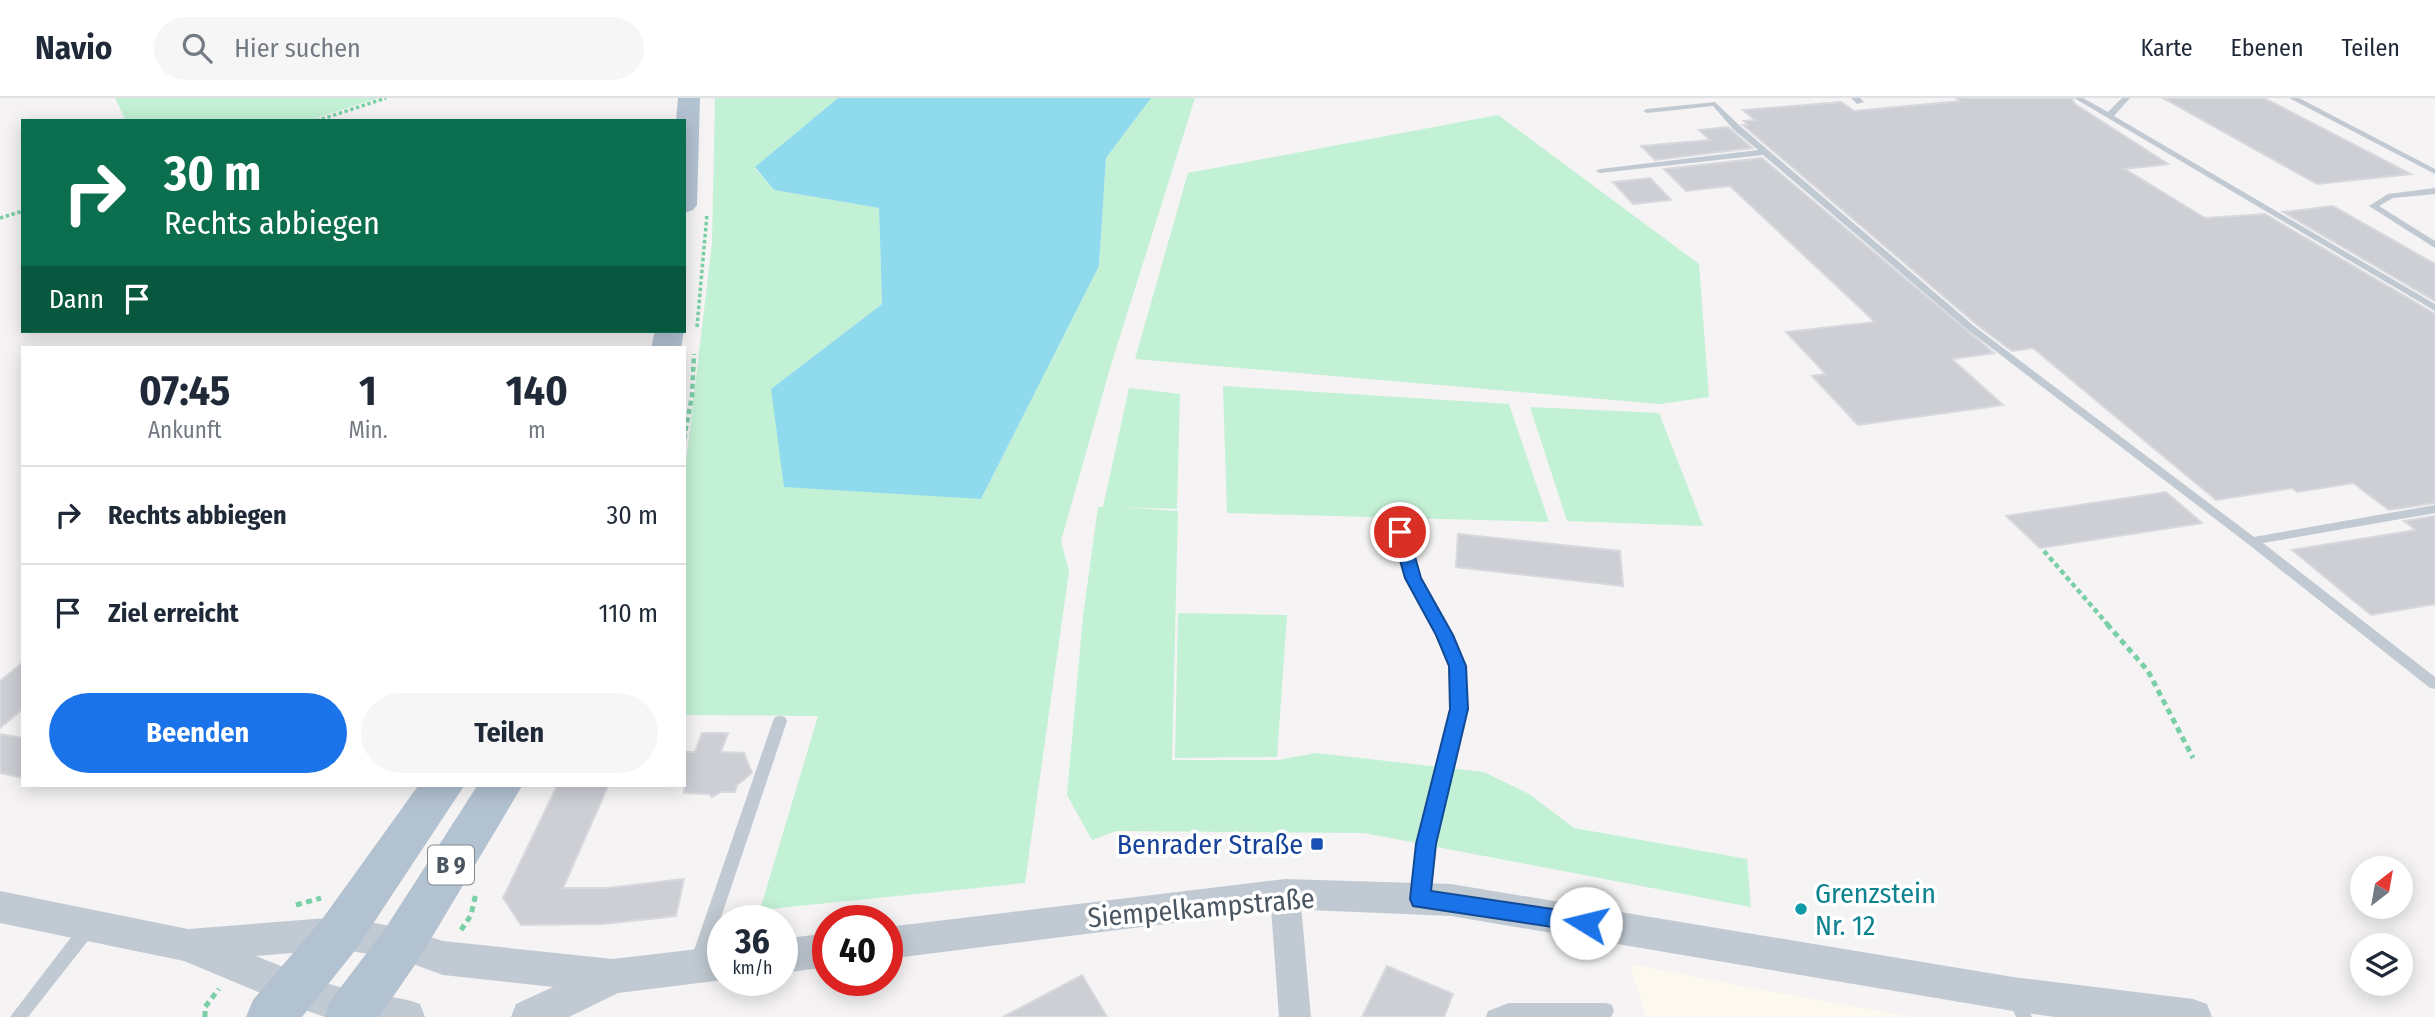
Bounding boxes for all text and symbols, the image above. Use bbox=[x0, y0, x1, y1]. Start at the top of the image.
search box bbox=[154, 17, 644, 80]
text: Navio bbox=[35, 28, 112, 68]
icon: search bbox=[178, 29, 216, 67]
text: Hier suchen bbox=[234, 33, 361, 64]
text: Karte bbox=[2141, 34, 2193, 62]
text: Ebenen bbox=[2231, 34, 2304, 62]
text: Teilen bbox=[2342, 34, 2400, 62]
text: 30 m bbox=[164, 144, 262, 203]
icon: right bbox=[49, 147, 140, 238]
text: Rechts abbiegen bbox=[164, 204, 380, 242]
icon: arrive bbox=[118, 280, 156, 318]
text: Dann bbox=[49, 284, 104, 315]
text: 07:45 bbox=[139, 366, 230, 416]
text: 1 bbox=[359, 366, 377, 416]
text: 140 bbox=[506, 366, 568, 416]
text: Ankunft bbox=[148, 416, 221, 444]
text: Min. bbox=[348, 416, 388, 444]
text: m bbox=[528, 416, 546, 444]
icon: right bbox=[49, 496, 87, 534]
text: Rechts abbiegen bbox=[108, 500, 287, 531]
text: 30 m bbox=[607, 500, 658, 531]
pin bbox=[1370, 502, 1430, 562]
icon: arrive bbox=[1381, 513, 1419, 551]
icon: arrive bbox=[49, 594, 87, 632]
text: Ziel erreicht bbox=[108, 598, 239, 629]
text: 110 m bbox=[598, 598, 658, 629]
button: Beenden bbox=[49, 693, 347, 773]
button: Teilen bbox=[361, 693, 658, 773]
place label: Benrader Straße bbox=[1117, 828, 1303, 861]
marker: Benrader Straße bbox=[1309, 836, 1325, 852]
road number: B 9 bbox=[428, 846, 474, 884]
north arrow bbox=[2350, 856, 2413, 919]
map controls bbox=[2350, 856, 2413, 996]
place label: Grenzstein Nr. 12 bbox=[1815, 877, 1936, 942]
street label: Siempelkampstraße bbox=[1086, 882, 1316, 934]
position arrow bbox=[1549, 886, 1623, 960]
marker: Grenzstein Nr. 12 bbox=[1793, 901, 1809, 917]
speed limit sign: 40 bbox=[812, 905, 903, 996]
text: 36 bbox=[735, 920, 770, 962]
button: layers bbox=[2350, 933, 2413, 996]
text: km/h bbox=[732, 957, 773, 979]

